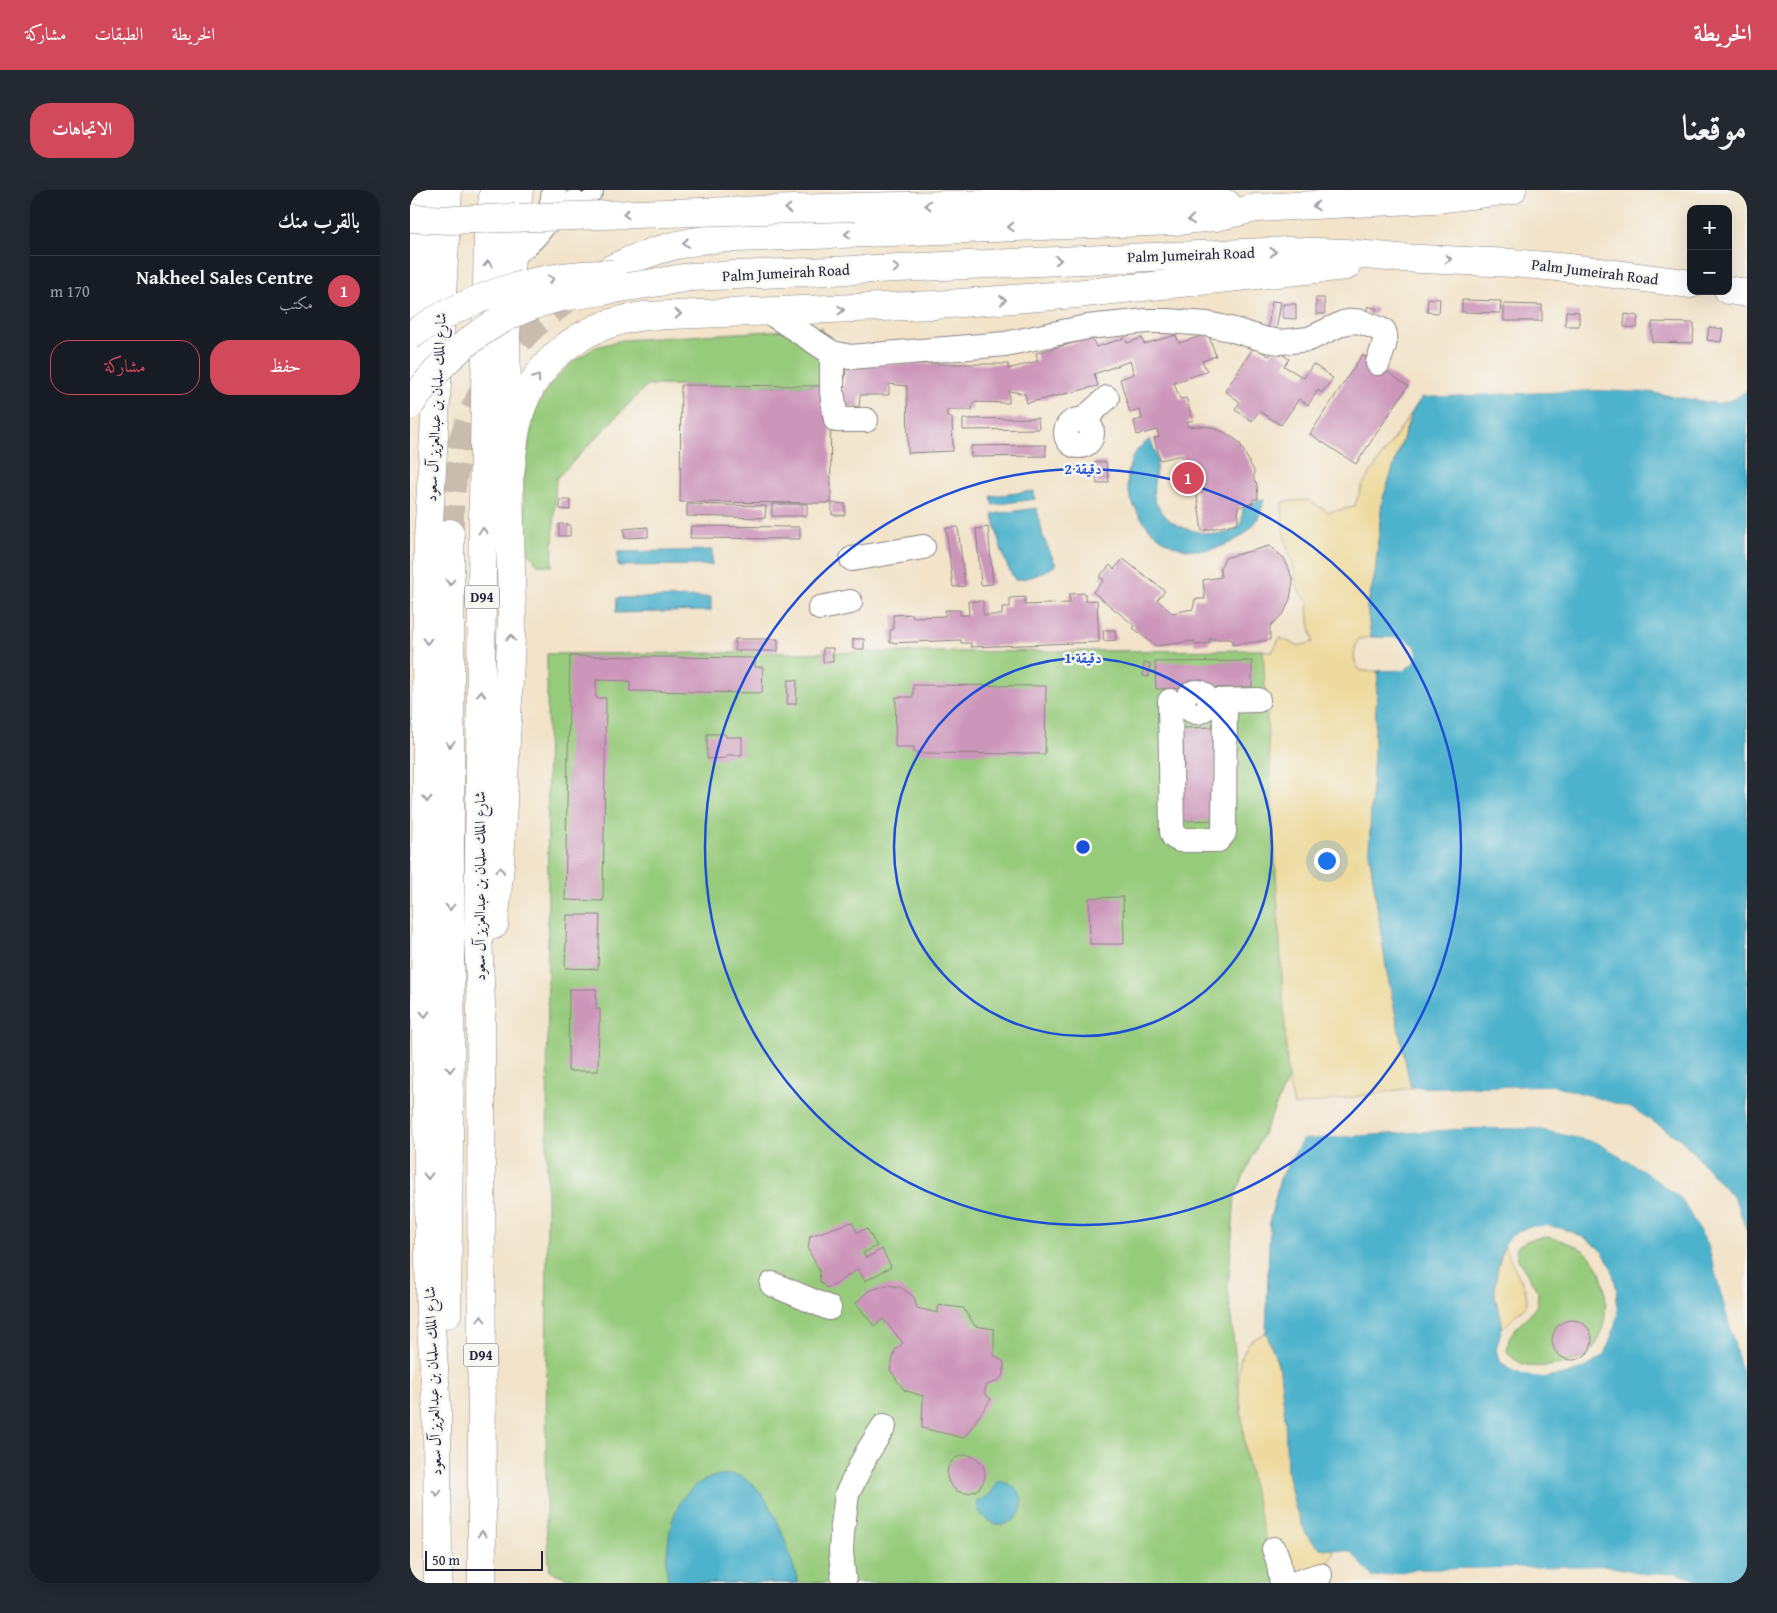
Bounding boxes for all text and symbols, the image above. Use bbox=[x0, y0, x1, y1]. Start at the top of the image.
text: الخريطة bbox=[1694, 15, 1752, 50]
text: مشاركة bbox=[25, 20, 66, 47]
text: الطبقات bbox=[94, 20, 143, 47]
text: الخريطة bbox=[171, 20, 215, 47]
text: موقعنا bbox=[1682, 101, 1747, 152]
button: الاتجاهات bbox=[30, 103, 134, 158]
one-way arrow bbox=[923, 200, 931, 210]
one-way arrow bbox=[1312, 200, 1320, 211]
one-way arrow bbox=[784, 204, 792, 214]
text: بالقرب منك bbox=[278, 205, 360, 236]
map controls bbox=[1687, 205, 1732, 295]
button: + bbox=[1687, 205, 1732, 250]
one-way arrow bbox=[622, 209, 630, 220]
one-way arrow bbox=[1186, 214, 1194, 225]
one-way arrow bbox=[1006, 222, 1014, 233]
one-way arrow bbox=[844, 228, 852, 239]
one-way arrow bbox=[682, 237, 691, 247]
street label: Palm Jumeirah Road bbox=[1127, 242, 1255, 267]
one-way arrow bbox=[1270, 247, 1277, 257]
button: − bbox=[1687, 250, 1732, 295]
street label: Palm Jumeirah Road bbox=[1531, 253, 1660, 290]
one-way arrow bbox=[1444, 254, 1452, 264]
one-way arrow bbox=[1054, 255, 1062, 266]
street label: Palm Jumeirah Road bbox=[722, 259, 850, 286]
one-way arrow bbox=[483, 260, 493, 268]
one-way arrow bbox=[892, 262, 900, 273]
text: Nakheel Sales Centre bbox=[136, 263, 313, 291]
one-way arrow bbox=[547, 274, 555, 284]
text: 170 m bbox=[50, 279, 90, 303]
text: 1 bbox=[340, 279, 348, 303]
text: مكتب bbox=[279, 291, 313, 315]
one-way arrow bbox=[999, 295, 1007, 306]
one-way arrow bbox=[837, 304, 845, 315]
one-way arrow bbox=[675, 309, 683, 320]
street label: شارع الملك سلمان بن عبدالعزيز آل سعود bbox=[420, 312, 454, 502]
button: مشاركة bbox=[50, 340, 200, 395]
button: حفظ bbox=[210, 340, 360, 395]
one-way arrow bbox=[531, 374, 541, 383]
text: 2 دقيقة bbox=[1064, 458, 1102, 479]
pin: 1 bbox=[1172, 459, 1204, 497]
one-way arrow bbox=[478, 527, 488, 535]
one-way arrow bbox=[445, 578, 455, 586]
road number: D94 bbox=[464, 586, 500, 608]
one-way arrow bbox=[506, 634, 517, 642]
one-way arrow bbox=[422, 638, 432, 645]
text: 1 دقيقة bbox=[1064, 647, 1102, 668]
one-way arrow bbox=[476, 690, 486, 698]
one-way arrow bbox=[445, 741, 455, 749]
street label: شارع الملك سلمان بن عبدالعزيز آل سعود bbox=[469, 791, 493, 981]
one-way arrow bbox=[422, 796, 432, 803]
centre of rings bbox=[1074, 838, 1092, 856]
your location bbox=[1314, 848, 1340, 874]
one-way arrow bbox=[494, 866, 505, 874]
one-way arrow bbox=[445, 904, 455, 911]
one-way arrow bbox=[420, 1010, 430, 1018]
one-way arrow bbox=[445, 1066, 455, 1074]
one-way arrow bbox=[422, 1173, 433, 1181]
street label: شارع الملك سلمان بن عبدالعزيز آل سعود bbox=[419, 1286, 449, 1476]
one-way arrow bbox=[476, 1315, 486, 1323]
road number: D94 bbox=[464, 1344, 498, 1366]
one-way arrow bbox=[432, 1490, 442, 1497]
one-way arrow bbox=[477, 1530, 487, 1538]
scale bar bbox=[425, 1548, 542, 1571]
text: 50 m bbox=[432, 1550, 460, 1570]

